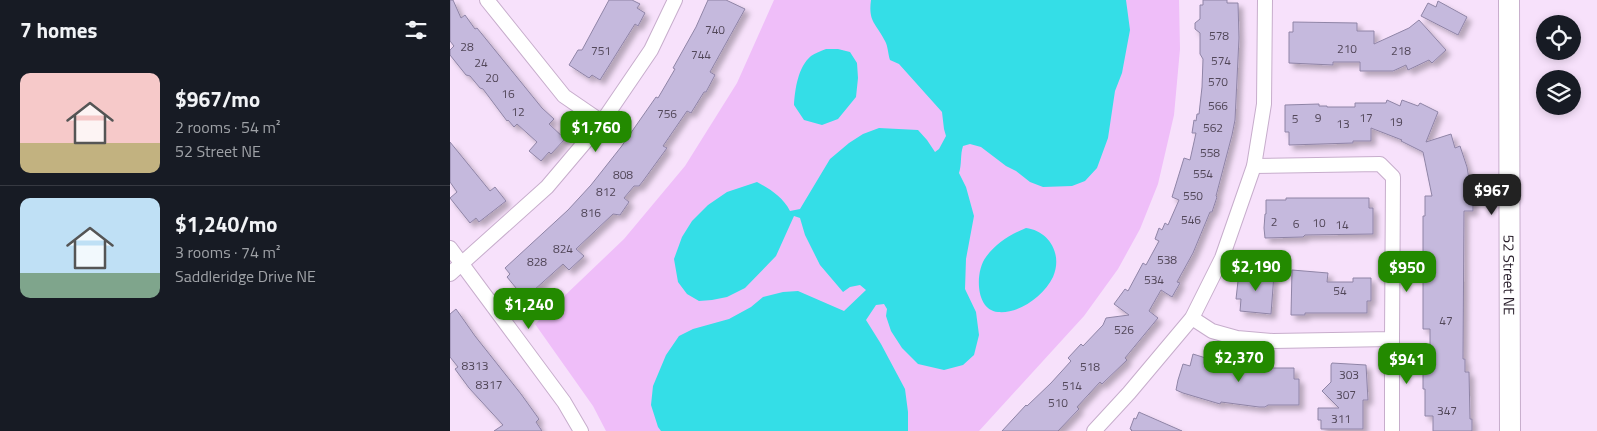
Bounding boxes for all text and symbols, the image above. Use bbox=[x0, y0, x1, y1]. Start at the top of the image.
text: 7 homes bbox=[20, 14, 97, 46]
map controls bbox=[1536, 15, 1581, 115]
button: locate bbox=[1536, 15, 1581, 60]
icon: filters bbox=[402, 16, 430, 44]
house number: 740 bbox=[705, 20, 725, 39]
house number: 578 bbox=[1209, 26, 1229, 45]
house number: 28 bbox=[460, 37, 474, 56]
house number: 210 bbox=[1337, 39, 1357, 58]
house number: 751 bbox=[591, 41, 611, 60]
house number: 218 bbox=[1391, 41, 1411, 60]
house number: 744 bbox=[691, 45, 711, 64]
house number: 574 bbox=[1211, 51, 1231, 70]
house number: 24 bbox=[474, 53, 488, 72]
house number: 20 bbox=[485, 68, 499, 87]
button: layers bbox=[1536, 70, 1581, 115]
house number: 570 bbox=[1208, 72, 1228, 91]
text: $967/mo bbox=[175, 83, 260, 115]
house number: 16 bbox=[501, 84, 515, 103]
icon: home bbox=[60, 93, 120, 153]
house number: 566 bbox=[1208, 96, 1228, 115]
house number: 12 bbox=[511, 102, 525, 121]
house number: 756 bbox=[657, 104, 677, 123]
house number: 9 bbox=[1315, 108, 1322, 127]
house number: 17 bbox=[1359, 108, 1373, 127]
house number: 5 bbox=[1292, 109, 1299, 128]
pin: $1,760 bbox=[555, 110, 637, 153]
house number: 19 bbox=[1389, 112, 1403, 131]
house number: 13 bbox=[1336, 114, 1350, 133]
text: 2 rooms · 54 m² bbox=[175, 115, 280, 139]
text: $1,760 bbox=[571, 115, 621, 139]
house number: 562 bbox=[1203, 118, 1223, 137]
text: 52 Street NE bbox=[175, 139, 261, 163]
house number: 558 bbox=[1200, 143, 1220, 162]
house number: 554 bbox=[1193, 164, 1213, 183]
house number: 808 bbox=[613, 165, 633, 184]
pin: $967 bbox=[1462, 174, 1522, 216]
text: $967 bbox=[1474, 178, 1510, 202]
house number: 812 bbox=[596, 182, 616, 201]
house number: 550 bbox=[1183, 186, 1203, 205]
house number: 816 bbox=[581, 203, 601, 222]
text: $1,240/mo bbox=[175, 208, 277, 240]
house number: 546 bbox=[1181, 210, 1201, 229]
house number: 2 bbox=[1271, 212, 1277, 231]
house number: 10 bbox=[1312, 213, 1326, 232]
house number: 6 bbox=[1293, 214, 1300, 233]
house number: 14 bbox=[1335, 215, 1349, 234]
icon: home bbox=[60, 218, 120, 278]
street label: 52 Street NE bbox=[1498, 235, 1521, 315]
house number: 824 bbox=[553, 239, 573, 258]
text: 3 rooms · 74 m² bbox=[175, 240, 280, 264]
house number: 538 bbox=[1157, 250, 1177, 269]
pin: $2,190 bbox=[1215, 250, 1297, 292]
pin: $950 bbox=[1377, 250, 1437, 293]
house number: 828 bbox=[527, 252, 547, 271]
text: $2,190 bbox=[1231, 254, 1281, 278]
text: $950 bbox=[1389, 255, 1425, 279]
text: Saddleridge Drive NE bbox=[175, 264, 316, 288]
house number: 534 bbox=[1144, 270, 1164, 289]
house number: 54 bbox=[1333, 281, 1347, 300]
pin: $1,240 bbox=[488, 288, 570, 330]
text: $1,240 bbox=[504, 292, 554, 316]
house number: 47 bbox=[1439, 311, 1453, 330]
house number: 526 bbox=[1114, 320, 1134, 339]
pin: $2,370 bbox=[1198, 340, 1280, 383]
pin: $941 bbox=[1377, 342, 1437, 385]
text: $2,370 bbox=[1214, 345, 1264, 369]
text: $941 bbox=[1389, 347, 1425, 371]
house number: 8313 bbox=[462, 356, 488, 375]
house number: 518 bbox=[1080, 357, 1100, 376]
house number: 303 bbox=[1339, 365, 1359, 384]
house number: 8317 bbox=[476, 375, 502, 394]
house number: 514 bbox=[1062, 376, 1082, 395]
house number: 307 bbox=[1336, 385, 1356, 404]
house number: 510 bbox=[1048, 393, 1068, 412]
house number: 347 bbox=[1437, 401, 1457, 420]
house number: 311 bbox=[1331, 409, 1351, 428]

